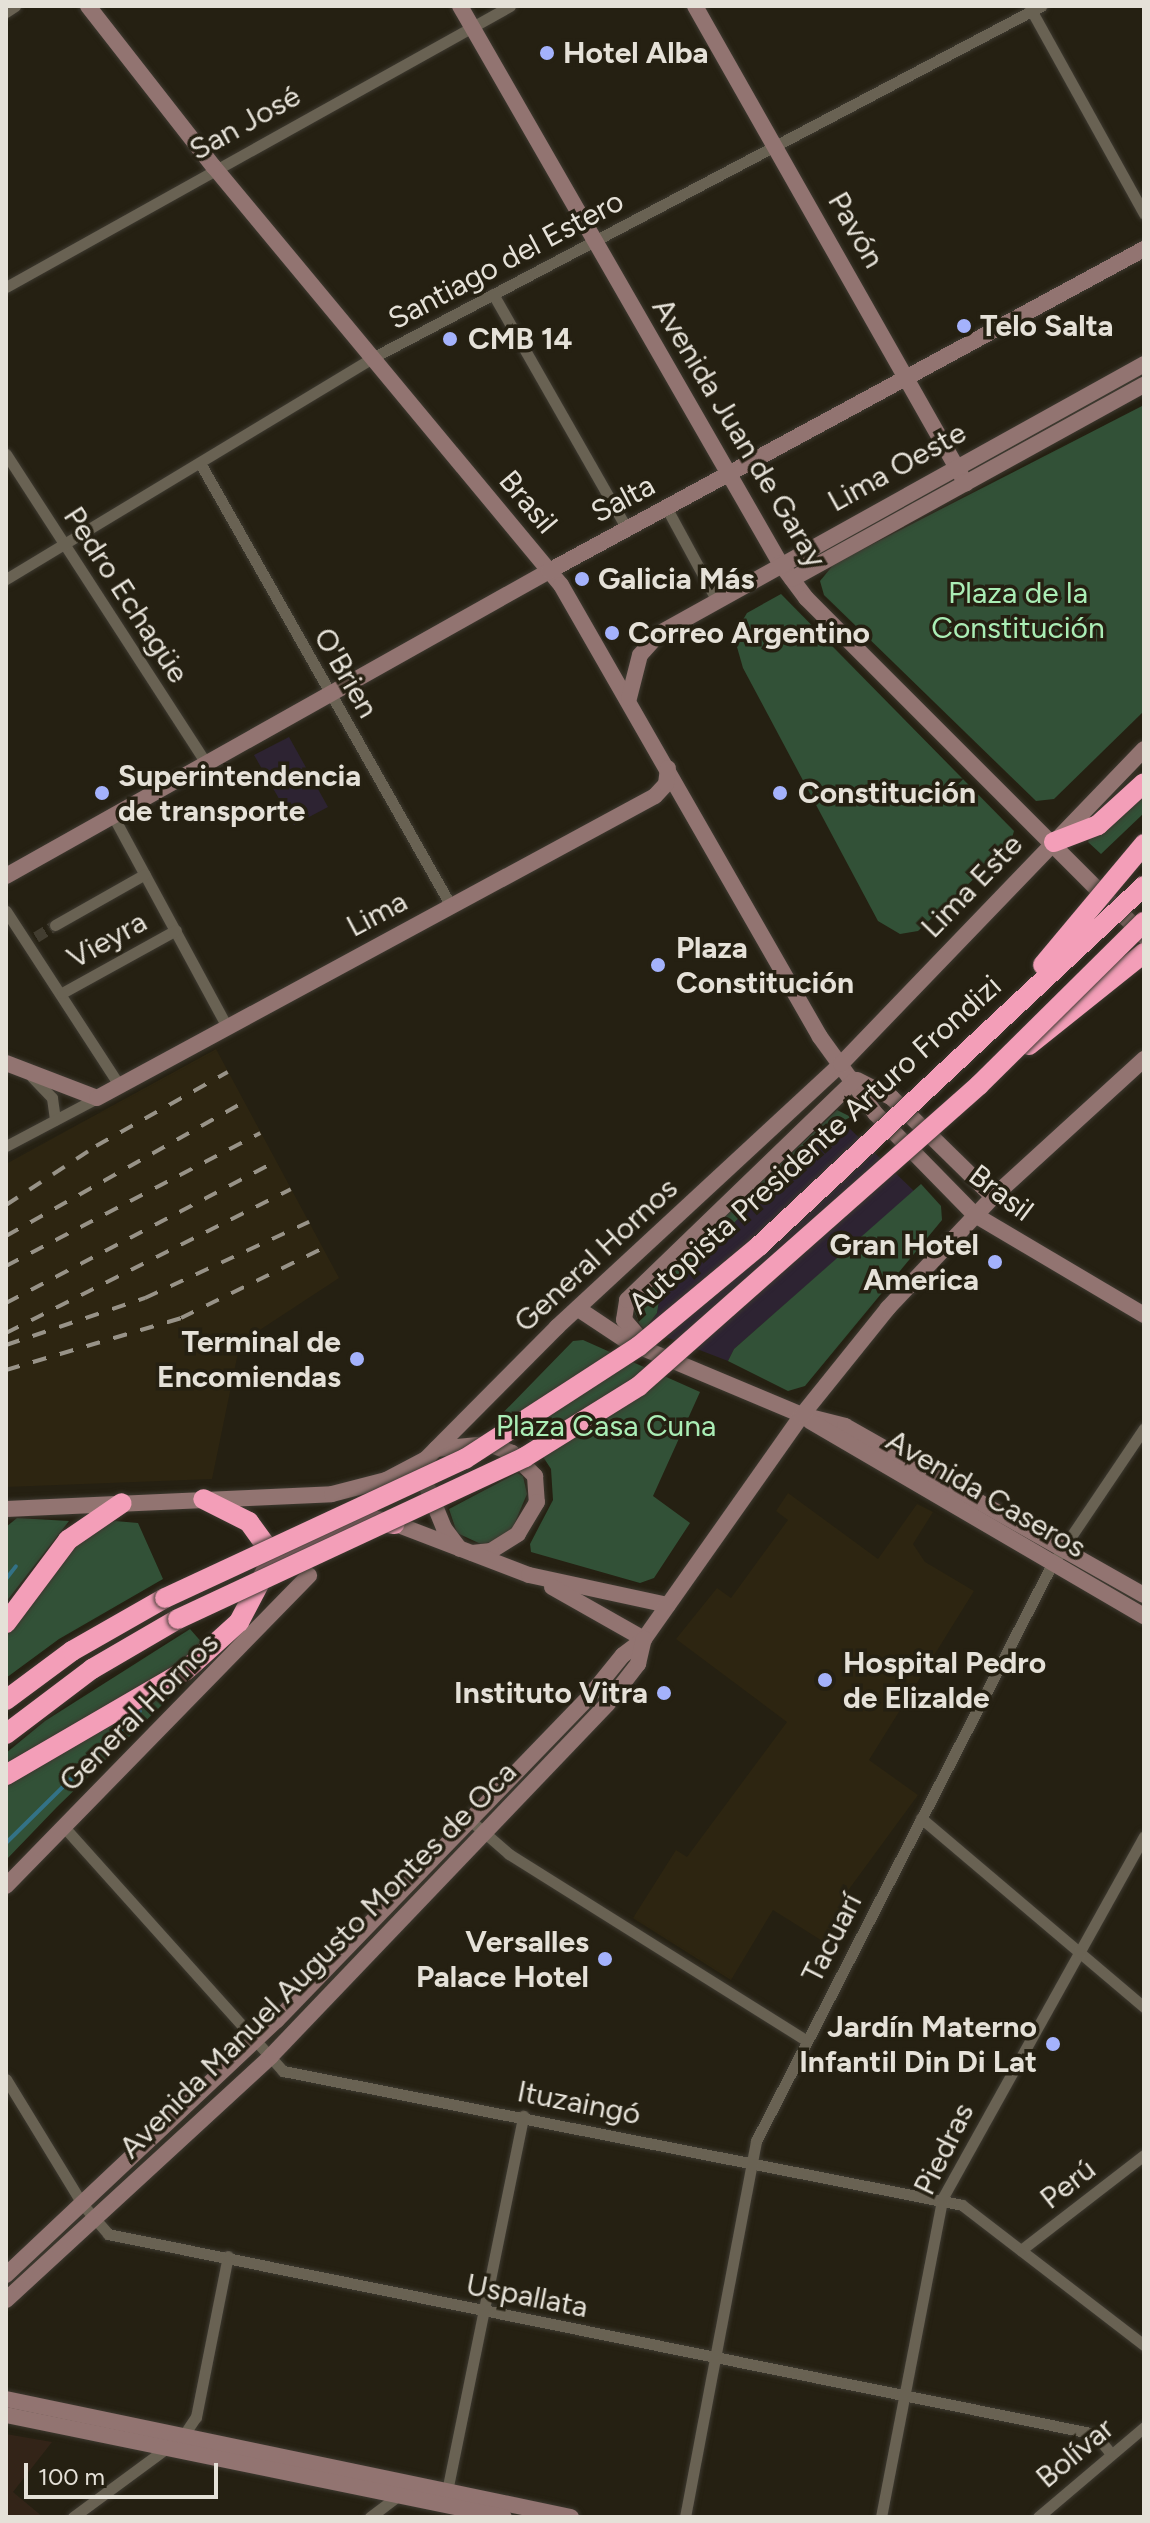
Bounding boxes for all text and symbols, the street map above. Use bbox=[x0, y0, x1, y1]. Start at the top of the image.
place label: Hotel Alba bbox=[563, 35, 709, 71]
marker: Hotel Alba bbox=[538, 44, 556, 62]
street label: San José bbox=[183, 78, 307, 168]
street label: Santiago del Estero bbox=[382, 183, 630, 337]
street label: Pavón bbox=[820, 186, 892, 274]
street label: Avenida Juan de Garay bbox=[644, 292, 834, 574]
place label: Telo Salta bbox=[980, 308, 1113, 344]
marker: Telo Salta bbox=[955, 317, 973, 335]
place label: CMB 14 bbox=[468, 321, 573, 357]
marker: CMB 14 bbox=[439, 328, 461, 350]
street label: Lima Oeste bbox=[822, 414, 972, 520]
street label: Brasil bbox=[491, 463, 565, 541]
street label: Salta bbox=[585, 467, 661, 531]
street label: Pedro Echagüe bbox=[56, 500, 196, 690]
place label: Galicia Más bbox=[598, 561, 754, 597]
marker: Galicia Más bbox=[573, 570, 591, 588]
park label: Plaza de la Constitución bbox=[931, 575, 1105, 646]
place label: Correo Argentino bbox=[628, 615, 870, 651]
street label: O'Brien bbox=[306, 622, 386, 724]
marker: Correo Argentino bbox=[603, 624, 621, 642]
place label: Superintendencia de transporte bbox=[118, 758, 361, 828]
place label: Constitución bbox=[798, 775, 976, 811]
marker: Constitución bbox=[769, 782, 791, 804]
marker: Superintendencia de transporte bbox=[93, 784, 111, 802]
street label: Lima Este bbox=[914, 827, 1030, 945]
street label: Lima bbox=[341, 883, 413, 945]
street label: Vieyra bbox=[61, 904, 153, 976]
place label: Plaza Constitución bbox=[676, 930, 854, 1000]
marker: Plaza Constitución bbox=[647, 954, 669, 976]
street label: Autopista Presidente Arturo Frondizi bbox=[621, 968, 1009, 1322]
street label: Brasil bbox=[962, 1157, 1040, 1229]
street label: General Hornos bbox=[507, 1170, 685, 1340]
place label: Gran Hotel America bbox=[829, 1227, 979, 1298]
marker: Gran Hotel America bbox=[986, 1253, 1004, 1271]
place label: Terminal de Encomiendas bbox=[157, 1324, 341, 1394]
marker: Terminal de Encomiendas bbox=[348, 1350, 366, 1368]
park label: Plaza Casa Cuna bbox=[496, 1408, 716, 1444]
street label: Avenida Caseros bbox=[880, 1422, 1092, 1566]
street label: General Hornos bbox=[52, 1625, 226, 1799]
place label: Hospital Pedro de Elizalde bbox=[843, 1645, 1046, 1716]
marker: Hospital Pedro de Elizalde bbox=[814, 1669, 836, 1691]
place label: Instituto Vitra bbox=[454, 1675, 648, 1711]
marker: Instituto Vitra bbox=[655, 1684, 673, 1702]
street label: Avenida Manuel Augusto Montes de Oca bbox=[112, 1754, 524, 2166]
street label: Tacuarí bbox=[794, 1887, 870, 1989]
place label: Versalles Palace Hotel bbox=[416, 1924, 589, 1994]
marker: Versalles Palace Hotel bbox=[596, 1950, 614, 1968]
place label: Jardín Materno Infantil Din Di Lat bbox=[799, 2009, 1037, 2080]
marker: Jardín Materno Infantil Din Di Lat bbox=[1044, 2035, 1062, 2053]
street label: Ituzaingó bbox=[514, 2073, 644, 2133]
street label: Piedras bbox=[906, 2097, 982, 2201]
street label: Perú bbox=[1033, 2151, 1103, 2217]
street label: Uspallata bbox=[463, 2267, 591, 2325]
street label: Bolívar bbox=[1029, 2410, 1121, 2496]
scale bar bbox=[28, 2447, 222, 2497]
text: 100 m bbox=[38, 2462, 105, 2491]

